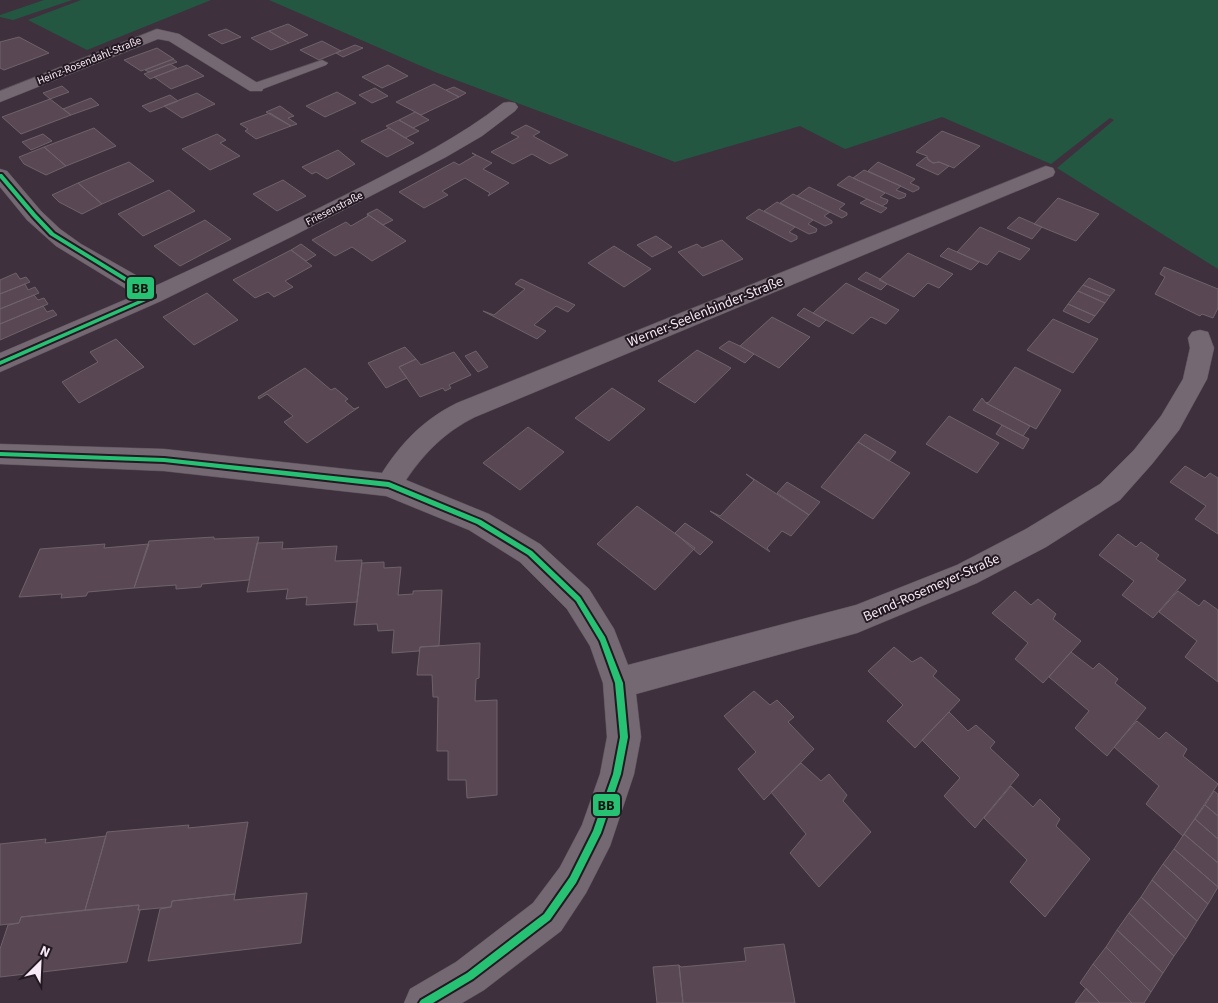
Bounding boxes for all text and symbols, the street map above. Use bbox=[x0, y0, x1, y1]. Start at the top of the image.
street label: Heinz-Rosendahl-Straße bbox=[35, 32, 144, 88]
street label: Friesenstraße bbox=[303, 187, 366, 229]
street label: Werner-Seelenbinder-Straße bbox=[625, 271, 786, 352]
line badge: BB bbox=[126, 276, 155, 300]
text: BB bbox=[132, 279, 149, 299]
street label: Bernd-Rosemeyer-Straße bbox=[860, 549, 1003, 627]
line badge: BB bbox=[592, 793, 621, 817]
text: BB bbox=[598, 796, 615, 816]
north arrow bbox=[15, 938, 65, 988]
text: N bbox=[37, 941, 53, 963]

